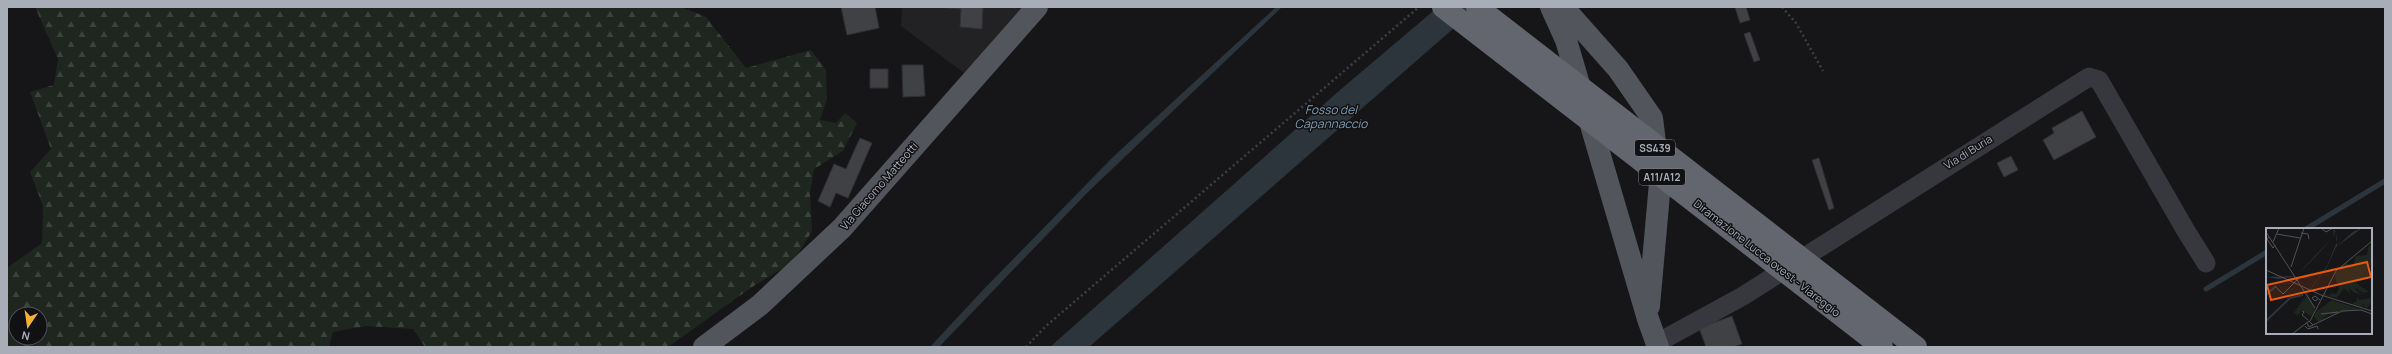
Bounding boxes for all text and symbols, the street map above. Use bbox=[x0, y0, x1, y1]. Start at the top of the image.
water label: Fosso del Capannaccio bbox=[1295, 101, 1368, 132]
street label: Via di Buria bbox=[1941, 131, 1995, 172]
street label: Via Giacomo Matteotti bbox=[836, 139, 921, 233]
road number: SS439 bbox=[1635, 140, 1675, 156]
road number: A11/A12 bbox=[1639, 169, 1685, 185]
street label: Diramazione Lucca ovest - Viareggio bbox=[1691, 196, 1844, 320]
inset map bbox=[2266, 228, 2372, 334]
north arrow bbox=[8, 306, 48, 346]
text: N bbox=[20, 328, 31, 344]

